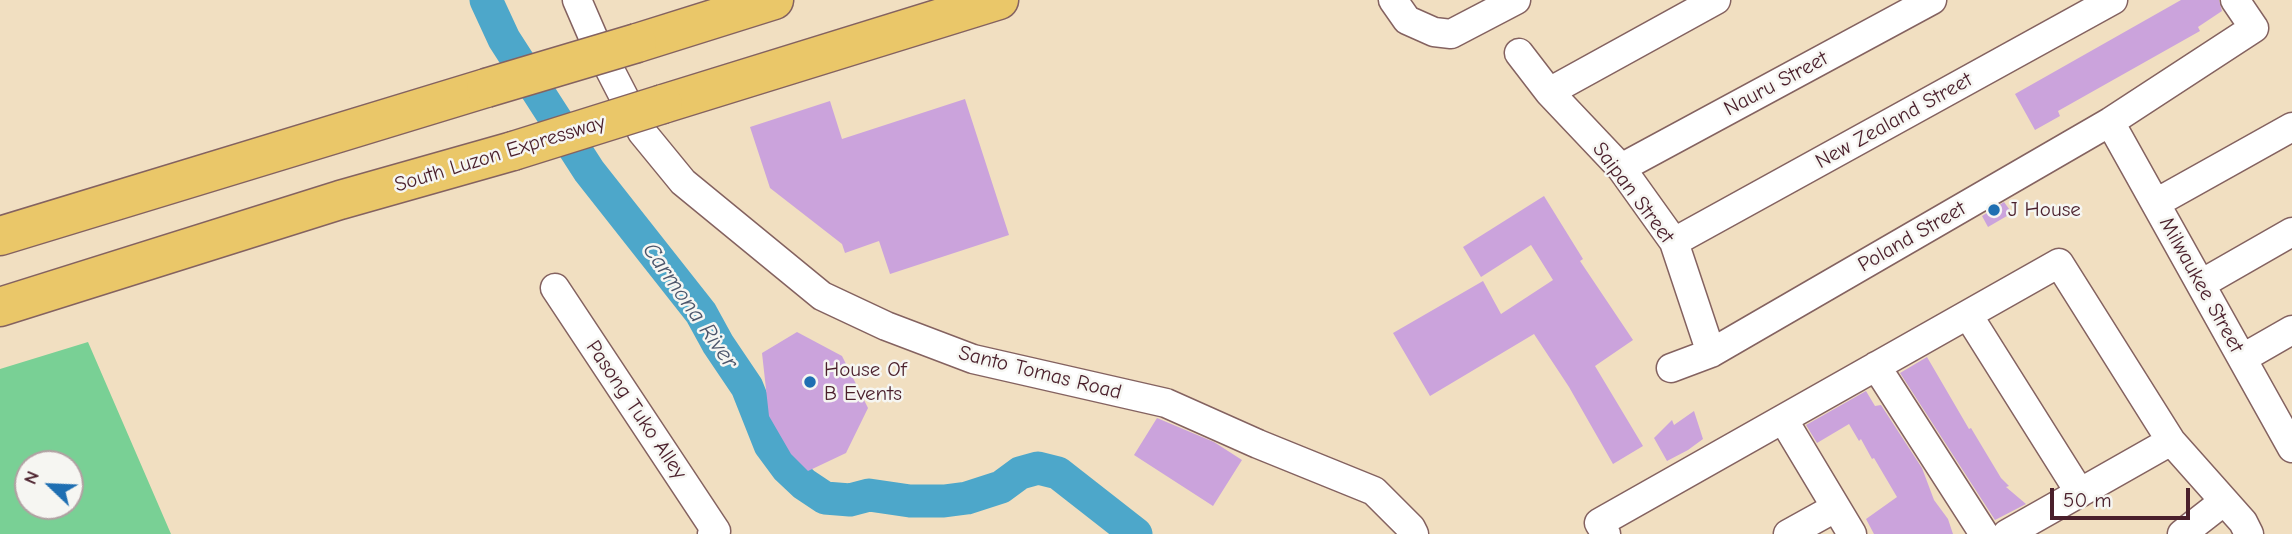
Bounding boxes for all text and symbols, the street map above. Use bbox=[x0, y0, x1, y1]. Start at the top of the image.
street label: Nauru Street bbox=[1720, 46, 1832, 122]
street label: New Zealand Street bbox=[1811, 67, 1977, 175]
street label: South Luzon Expressway bbox=[392, 110, 608, 198]
street label: Saipan Street bbox=[1587, 137, 1679, 249]
street label: Poland Street bbox=[1854, 196, 1970, 278]
place label: J House bbox=[2008, 197, 2081, 223]
marker: J House bbox=[1986, 202, 2002, 218]
street label: Milwaukee Street bbox=[2153, 213, 2249, 357]
water label: Carmona River bbox=[636, 238, 744, 374]
street label: Pasong Tuko Alley bbox=[580, 336, 692, 484]
street label: Santo Tomas Road bbox=[956, 341, 1124, 405]
place label: House Of B Events bbox=[824, 357, 907, 407]
marker: House Of B Events bbox=[802, 374, 818, 390]
north arrow bbox=[14, 450, 84, 520]
text: N bbox=[19, 468, 44, 488]
scale bar bbox=[2054, 475, 2194, 518]
text: 50 m bbox=[2063, 488, 2112, 512]

